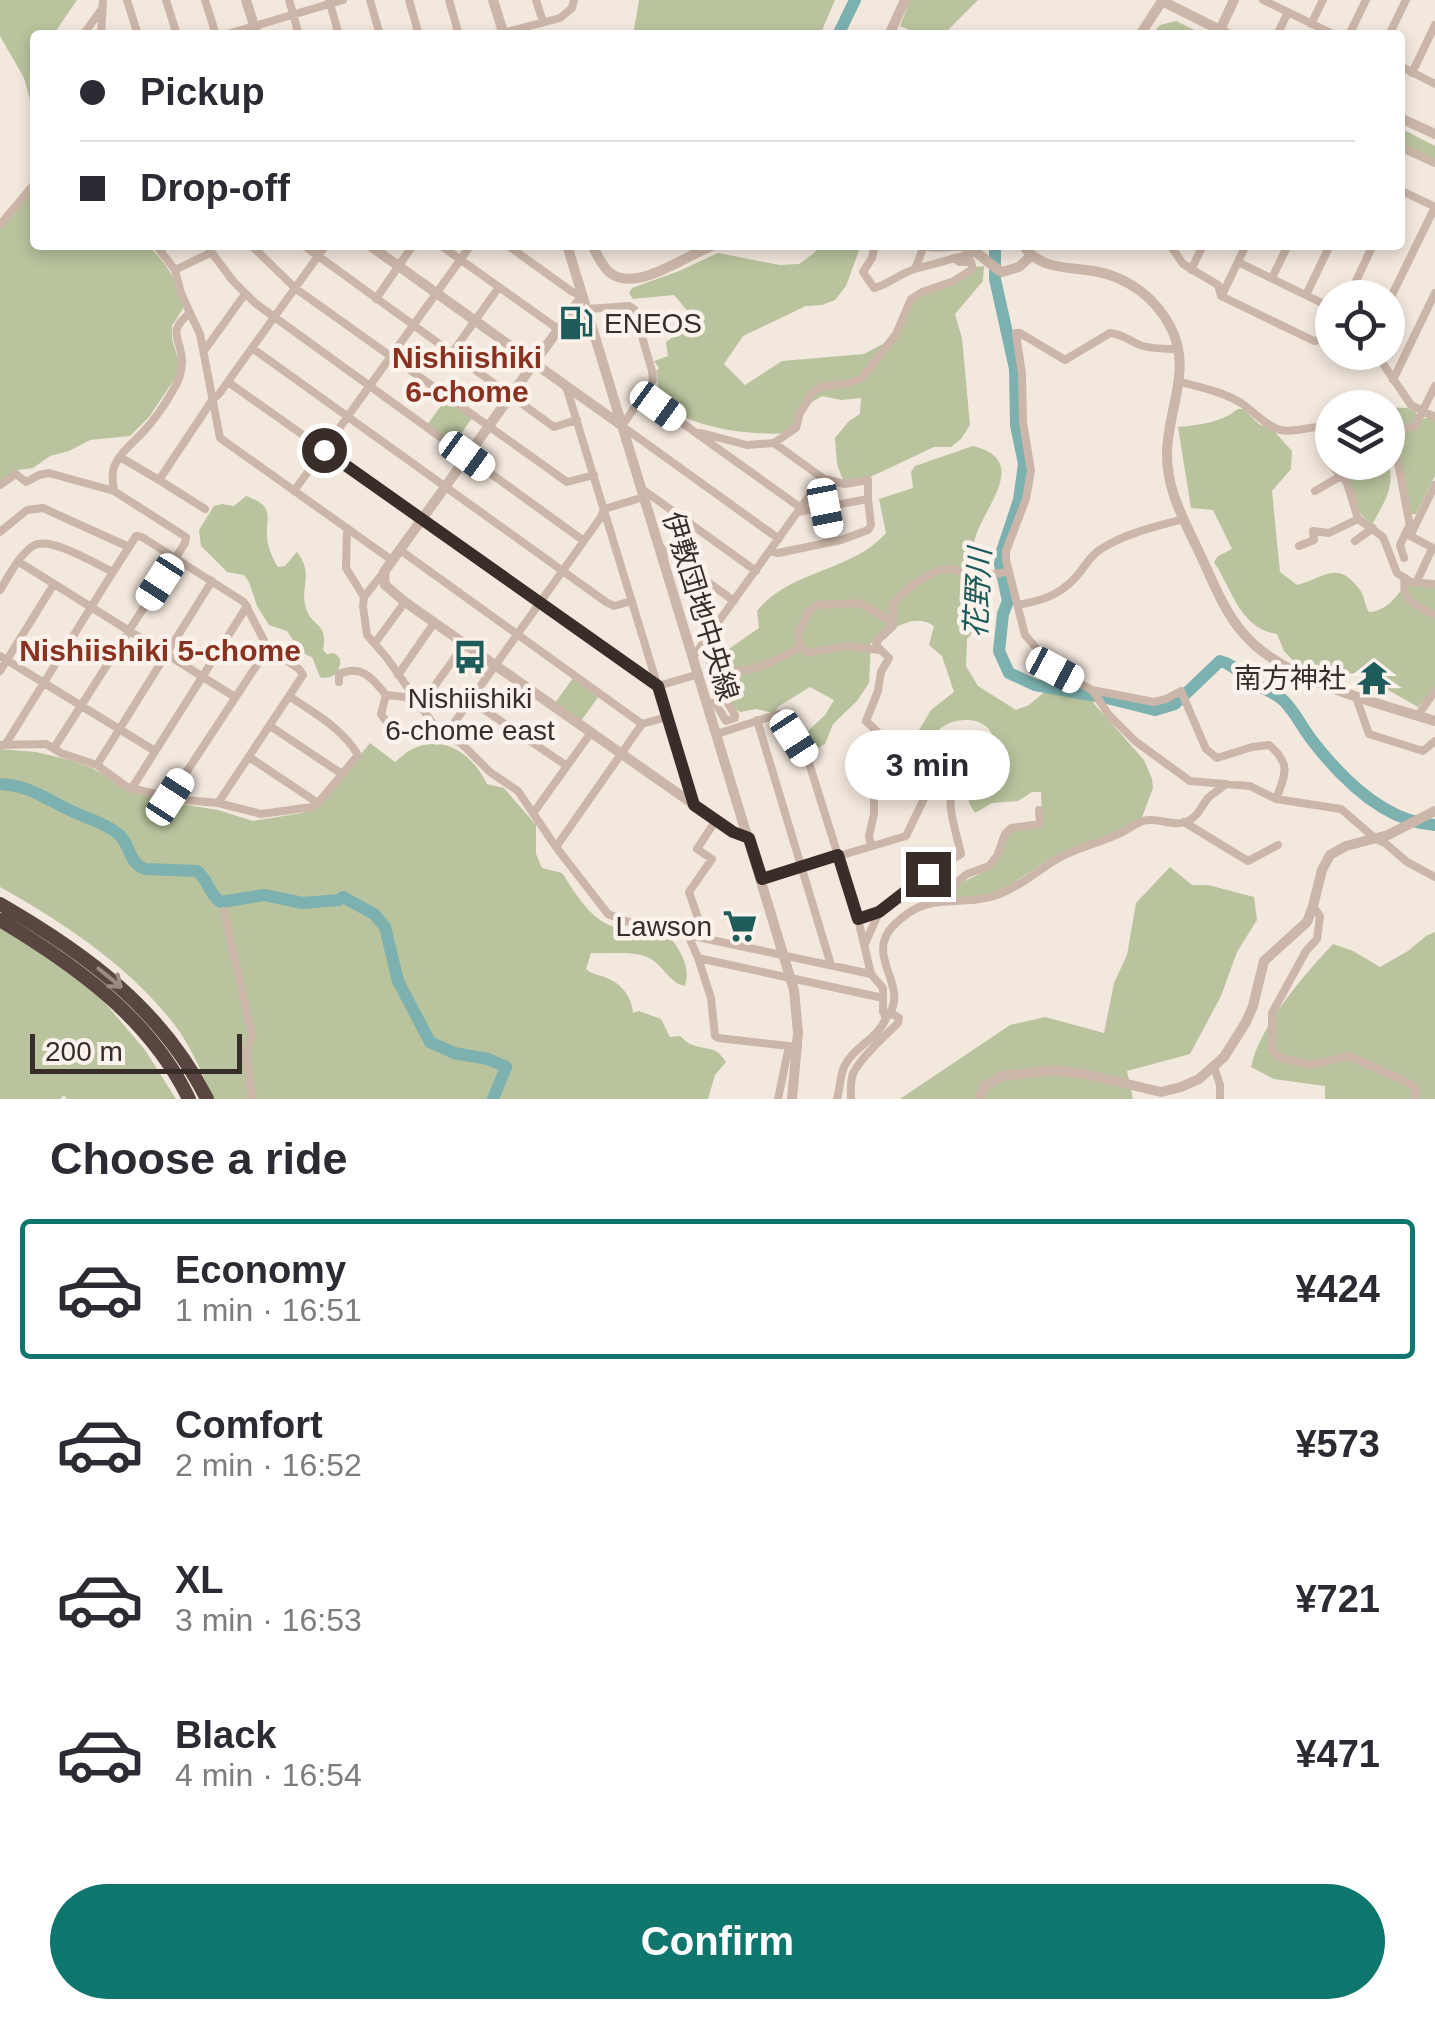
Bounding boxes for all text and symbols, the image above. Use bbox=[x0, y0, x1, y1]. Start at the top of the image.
text: Pickup bbox=[140, 71, 265, 113]
text: Drop-off bbox=[140, 167, 290, 209]
map controls bbox=[1315, 280, 1405, 480]
button: locate bbox=[1315, 280, 1405, 370]
fuel station icon: ENEOS bbox=[557, 304, 595, 342]
place label: ENEOS bbox=[604, 308, 702, 339]
district label: Nishiishiki 6-chome bbox=[392, 341, 542, 408]
car bbox=[625, 376, 691, 436]
button: layers bbox=[1315, 390, 1405, 480]
car bbox=[434, 426, 500, 486]
route start bbox=[302, 428, 347, 473]
car bbox=[805, 476, 845, 540]
street label: 伊敷団地中央線 bbox=[657, 508, 744, 704]
water label: 花野川 bbox=[959, 544, 996, 639]
car bbox=[131, 549, 189, 615]
district label: Nishiishiki 5-chome bbox=[19, 634, 301, 667]
bus stop icon: Nishiishiki 6-chome east bbox=[451, 638, 489, 676]
car bbox=[1021, 643, 1089, 697]
temple icon: 南方神社 bbox=[1355, 659, 1393, 697]
place label: 南方神社 bbox=[1234, 663, 1346, 694]
place label: Nishiishiki 6-chome east bbox=[385, 683, 555, 746]
car bbox=[765, 705, 823, 771]
callout: 3 min bbox=[846, 729, 1010, 799]
text: 3 min bbox=[886, 747, 969, 783]
car bbox=[141, 764, 199, 830]
route end bbox=[906, 852, 951, 897]
supermarket icon: Lawson bbox=[721, 907, 759, 945]
place label: Lawson bbox=[615, 911, 712, 942]
one-way arrow bbox=[96, 967, 122, 989]
scale bar bbox=[30, 1029, 242, 1074]
text: 200 m bbox=[45, 1036, 123, 1067]
text: Choose a ride bbox=[50, 1133, 348, 1184]
icon: car bbox=[55, 1244, 145, 1334]
text: Economy bbox=[175, 1249, 346, 1291]
text: ¥424 bbox=[1295, 1268, 1380, 1310]
text: 1 min · 16:51 bbox=[175, 1292, 362, 1328]
icon: car bbox=[55, 1399, 145, 1489]
text: Comfort bbox=[175, 1404, 323, 1446]
text: ¥573 bbox=[1295, 1423, 1380, 1465]
text: 2 min · 16:52 bbox=[175, 1447, 362, 1483]
icon: car bbox=[55, 1554, 145, 1644]
text: XL bbox=[175, 1559, 224, 1601]
text: ¥721 bbox=[1295, 1578, 1380, 1620]
text: 3 min · 16:53 bbox=[175, 1602, 362, 1638]
icon: car bbox=[55, 1709, 145, 1799]
text: Black bbox=[175, 1714, 276, 1756]
text: ¥471 bbox=[1295, 1733, 1380, 1775]
text: 4 min · 16:54 bbox=[175, 1757, 362, 1793]
button: Confirm bbox=[50, 1884, 1385, 1999]

